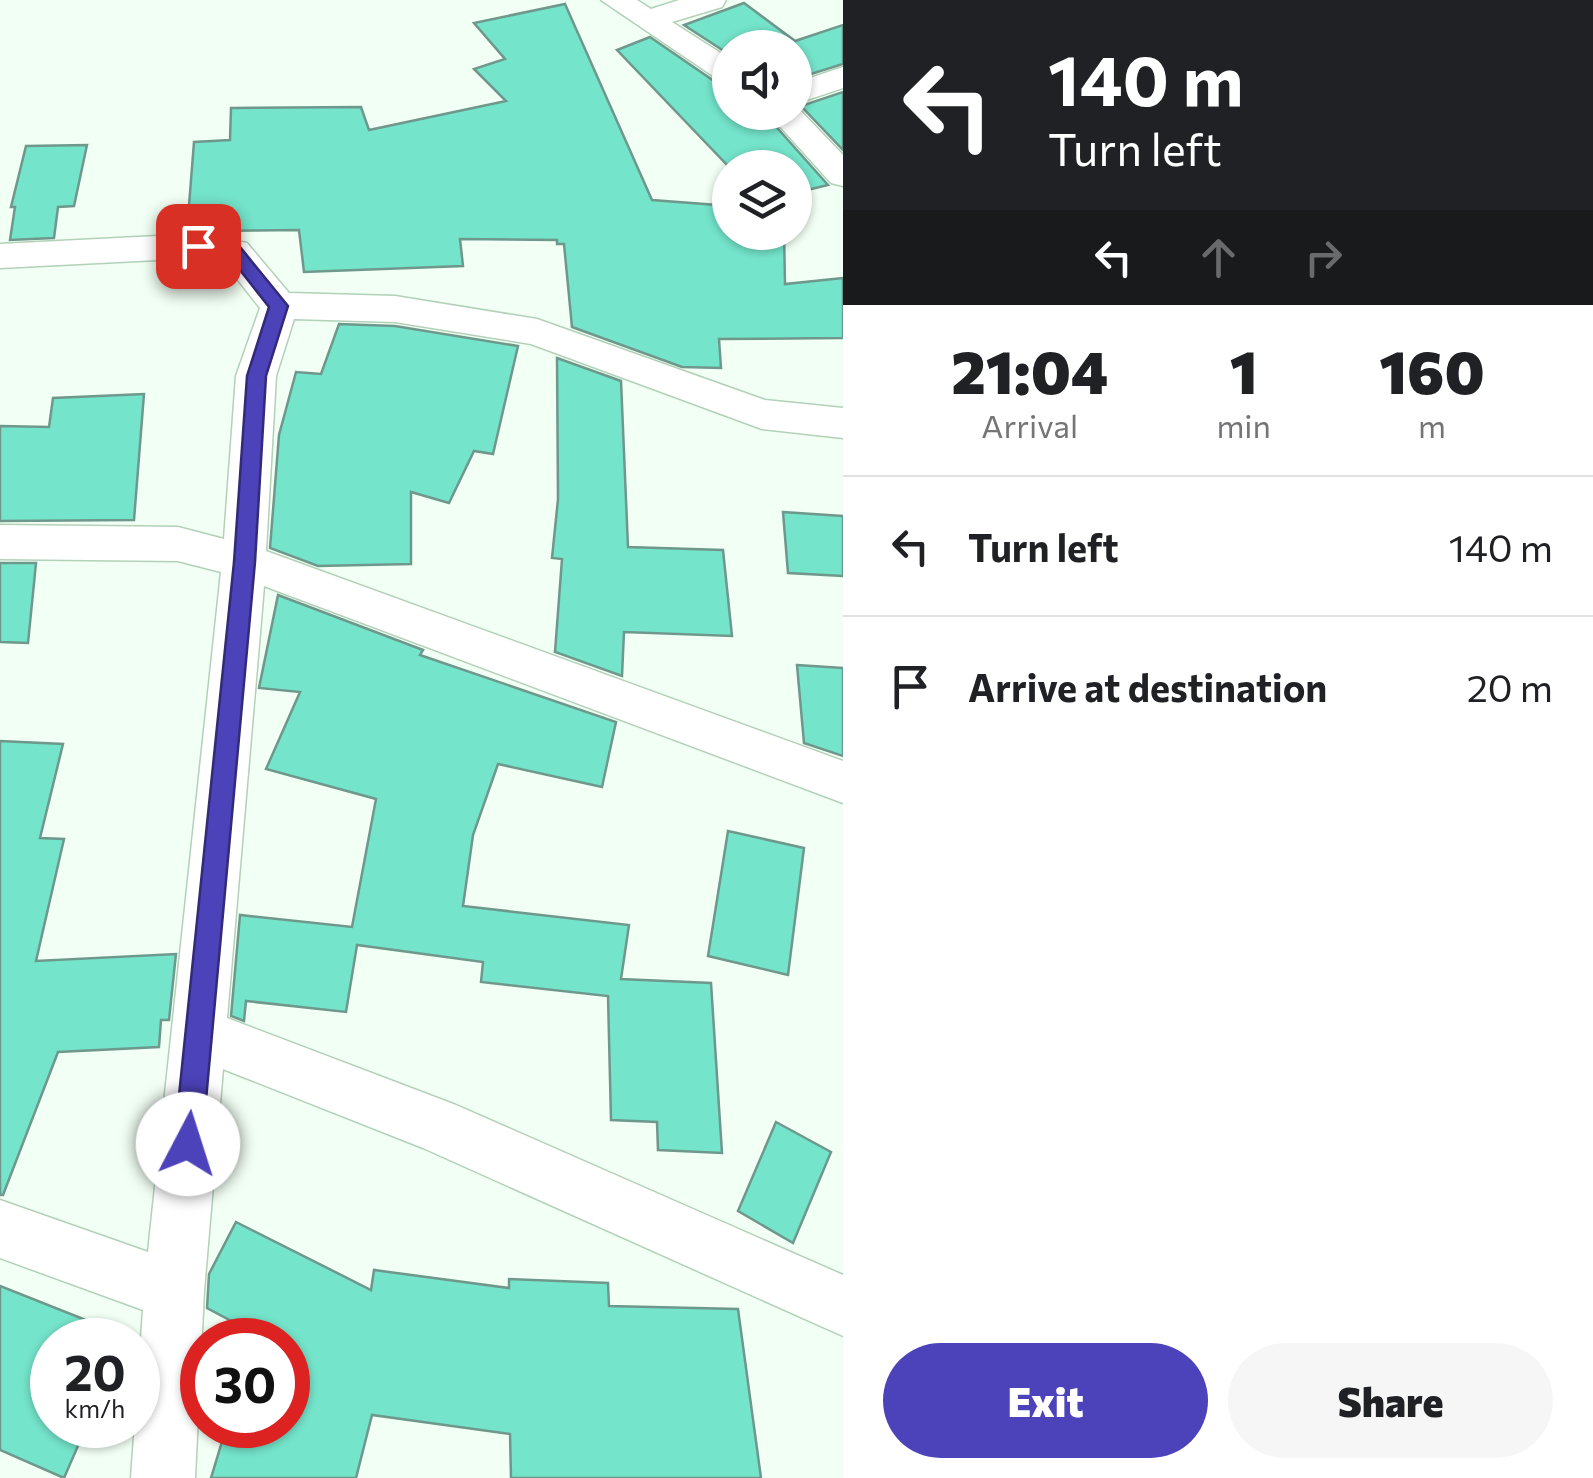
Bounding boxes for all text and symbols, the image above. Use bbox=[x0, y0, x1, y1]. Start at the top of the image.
map controls bbox=[712, 30, 812, 250]
button: sound bbox=[712, 30, 812, 130]
text: 140 m bbox=[1048, 35, 1244, 120]
icon: left bbox=[883, 40, 1013, 170]
text: Turn left bbox=[1048, 120, 1222, 175]
button: layers bbox=[712, 150, 812, 250]
pin bbox=[156, 204, 241, 289]
icon: arrive bbox=[171, 219, 226, 274]
icon: left bbox=[1086, 230, 1141, 285]
icon: ahead bbox=[1191, 230, 1246, 285]
icon: right bbox=[1296, 230, 1351, 285]
text: 21:04 bbox=[951, 333, 1108, 406]
text: 1 bbox=[1230, 333, 1258, 406]
text: 160 bbox=[1379, 333, 1485, 406]
text: Arrival bbox=[981, 405, 1078, 445]
text: min bbox=[1216, 405, 1271, 445]
text: m bbox=[1418, 405, 1446, 445]
icon: left bbox=[883, 519, 938, 574]
text: Turn left bbox=[968, 523, 1119, 570]
text: 140 m bbox=[1449, 523, 1553, 570]
icon: arrive bbox=[883, 659, 938, 714]
text: Arrive at destination bbox=[968, 663, 1327, 710]
text: 20 m bbox=[1467, 663, 1553, 710]
position arrow bbox=[136, 1092, 240, 1196]
speed limit sign: 30 bbox=[180, 1318, 310, 1448]
text: 20 bbox=[64, 1340, 126, 1401]
button: Exit bbox=[883, 1343, 1208, 1458]
button: Share bbox=[1228, 1343, 1553, 1458]
text: km/h bbox=[65, 1393, 125, 1423]

